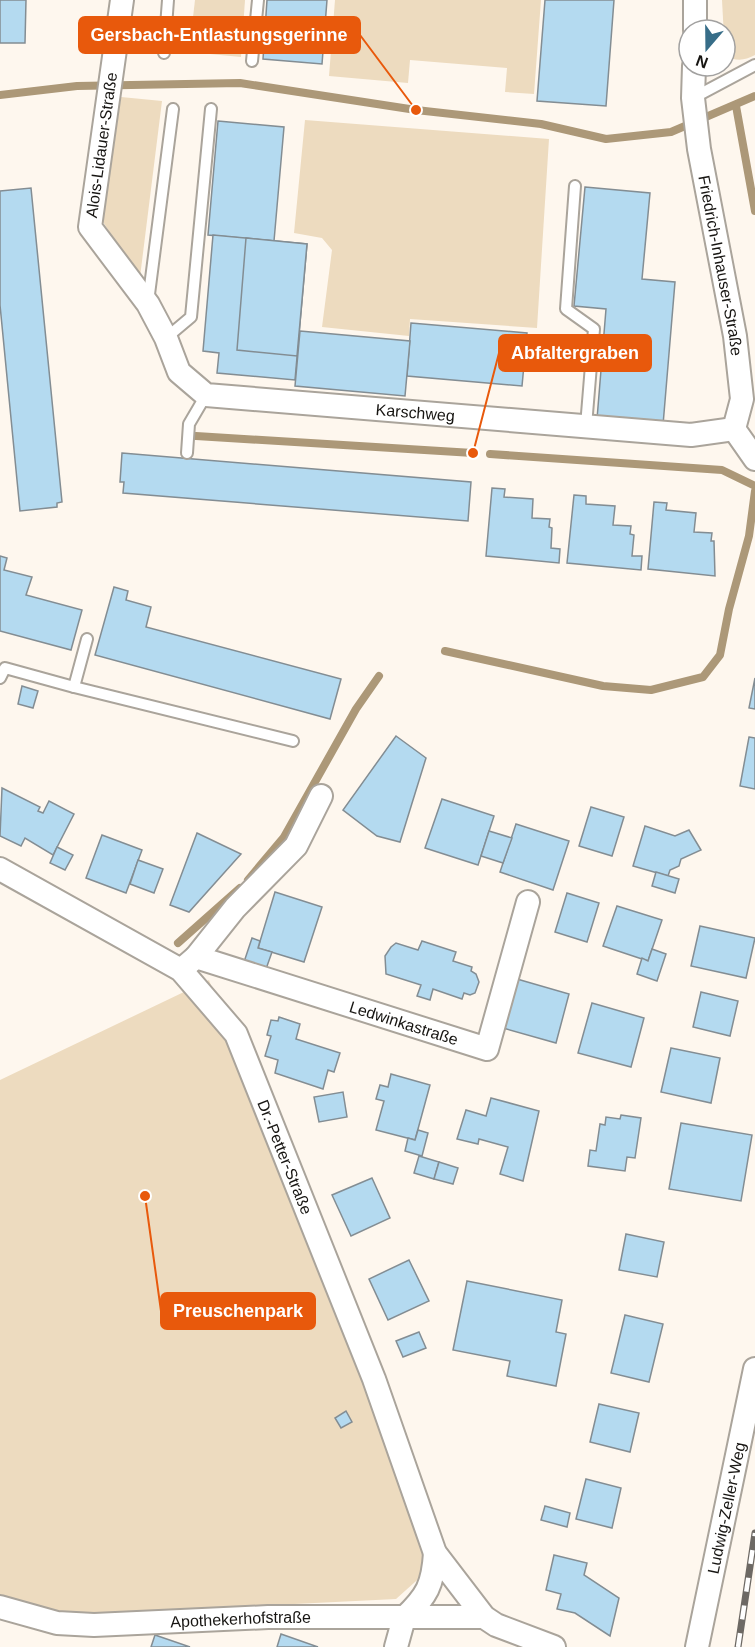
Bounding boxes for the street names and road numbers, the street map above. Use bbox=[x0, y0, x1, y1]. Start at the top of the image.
street label: Alois-Lidauer-Straße bbox=[83, 71, 120, 219]
street label: Friedrich-Inhauser-Straße bbox=[695, 174, 745, 357]
street label: Karschweg bbox=[375, 401, 455, 424]
street label: Ledwinkastraße bbox=[347, 998, 460, 1048]
street label: Dr.-Petter-Straße bbox=[254, 1097, 315, 1217]
street label: Ludwig-Zeller-Weg bbox=[704, 1441, 749, 1575]
street label: Apothekerhofstraße bbox=[170, 1609, 311, 1630]

